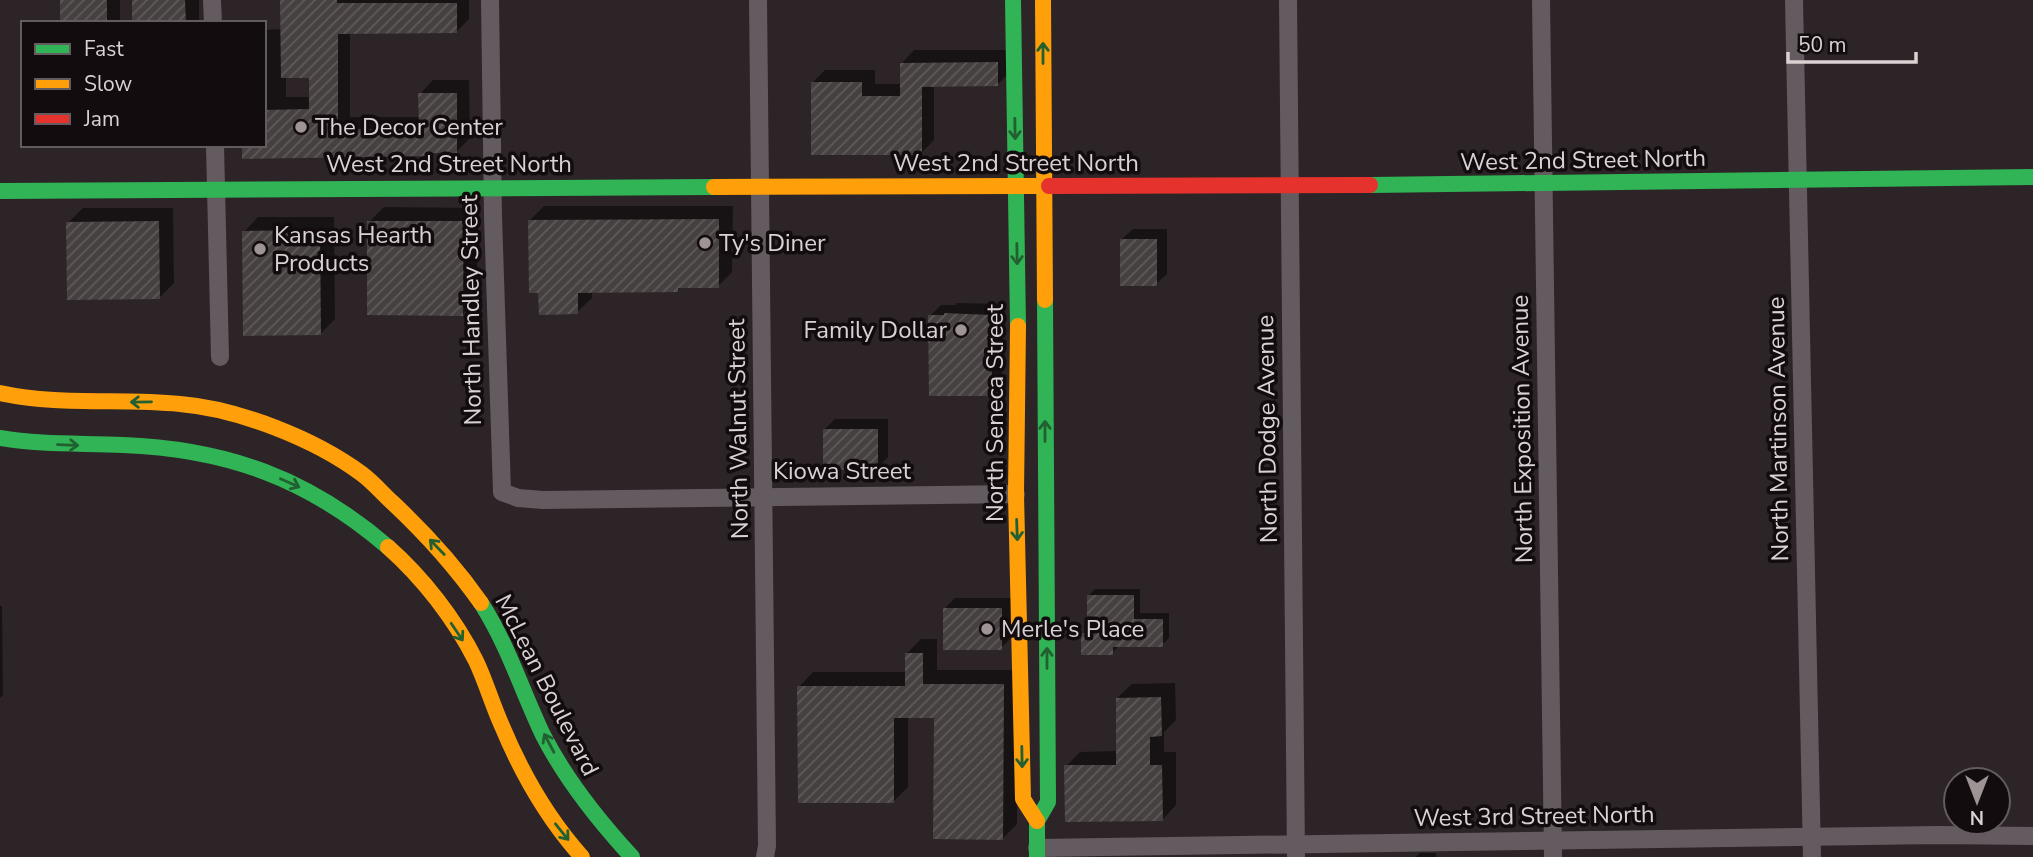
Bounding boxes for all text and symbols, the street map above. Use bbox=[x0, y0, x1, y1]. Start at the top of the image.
legend bbox=[21, 21, 266, 147]
scale bar bbox=[1788, 21, 1916, 65]
text: 50 m bbox=[1798, 31, 1847, 59]
text: Fast bbox=[84, 35, 124, 63]
one-way arrow bbox=[1036, 41, 1050, 64]
text: Slow bbox=[84, 70, 133, 98]
text: Jam bbox=[83, 105, 120, 133]
place label: The Decor Center bbox=[315, 111, 503, 143]
one-way arrow bbox=[1008, 118, 1022, 141]
marker: The Decor Center bbox=[293, 119, 309, 135]
street label: West 2nd Street North bbox=[1460, 142, 1706, 178]
street label: West 2nd Street North bbox=[893, 147, 1139, 179]
street label: West 2nd Street North bbox=[326, 148, 572, 180]
street label: North Handley Street bbox=[453, 194, 489, 426]
place label: Kansas Hearth Products bbox=[274, 219, 432, 279]
place label: Ty's Diner bbox=[719, 227, 826, 259]
marker: Ty's Diner bbox=[697, 235, 713, 251]
marker: Kansas Hearth Products bbox=[252, 241, 268, 257]
one-way arrow bbox=[1011, 242, 1024, 265]
street label: North Exposition Avenue bbox=[1504, 295, 1540, 563]
street label: North Martinson Avenue bbox=[1760, 296, 1796, 562]
street label: North Seneca Street bbox=[979, 303, 1011, 522]
place label: Family Dollar bbox=[803, 314, 947, 346]
street label: North Dodge Avenue bbox=[1249, 315, 1285, 543]
street label: North Walnut Street bbox=[720, 318, 756, 540]
marker: Family Dollar bbox=[953, 322, 969, 338]
one-way arrow bbox=[130, 395, 153, 409]
one-way arrow bbox=[1039, 419, 1052, 442]
one-way arrow bbox=[56, 438, 79, 451]
street label: Kiowa Street bbox=[773, 455, 912, 487]
one-way arrow bbox=[278, 477, 300, 490]
one-way arrow bbox=[1010, 518, 1024, 541]
one-way arrow bbox=[429, 539, 446, 556]
street label: McLean Boulevard bbox=[487, 589, 607, 781]
place label: Merle's Place bbox=[1001, 613, 1144, 645]
marker: Merle's Place bbox=[979, 621, 995, 637]
one-way arrow bbox=[450, 622, 464, 641]
one-way arrow bbox=[1040, 647, 1054, 670]
one-way arrow bbox=[542, 734, 556, 754]
one-way arrow bbox=[1016, 746, 1029, 769]
north arrow bbox=[1942, 766, 2012, 836]
street label: West 3rd Street North bbox=[1413, 798, 1655, 834]
text: N bbox=[1970, 804, 1984, 830]
one-way arrow bbox=[554, 823, 569, 841]

